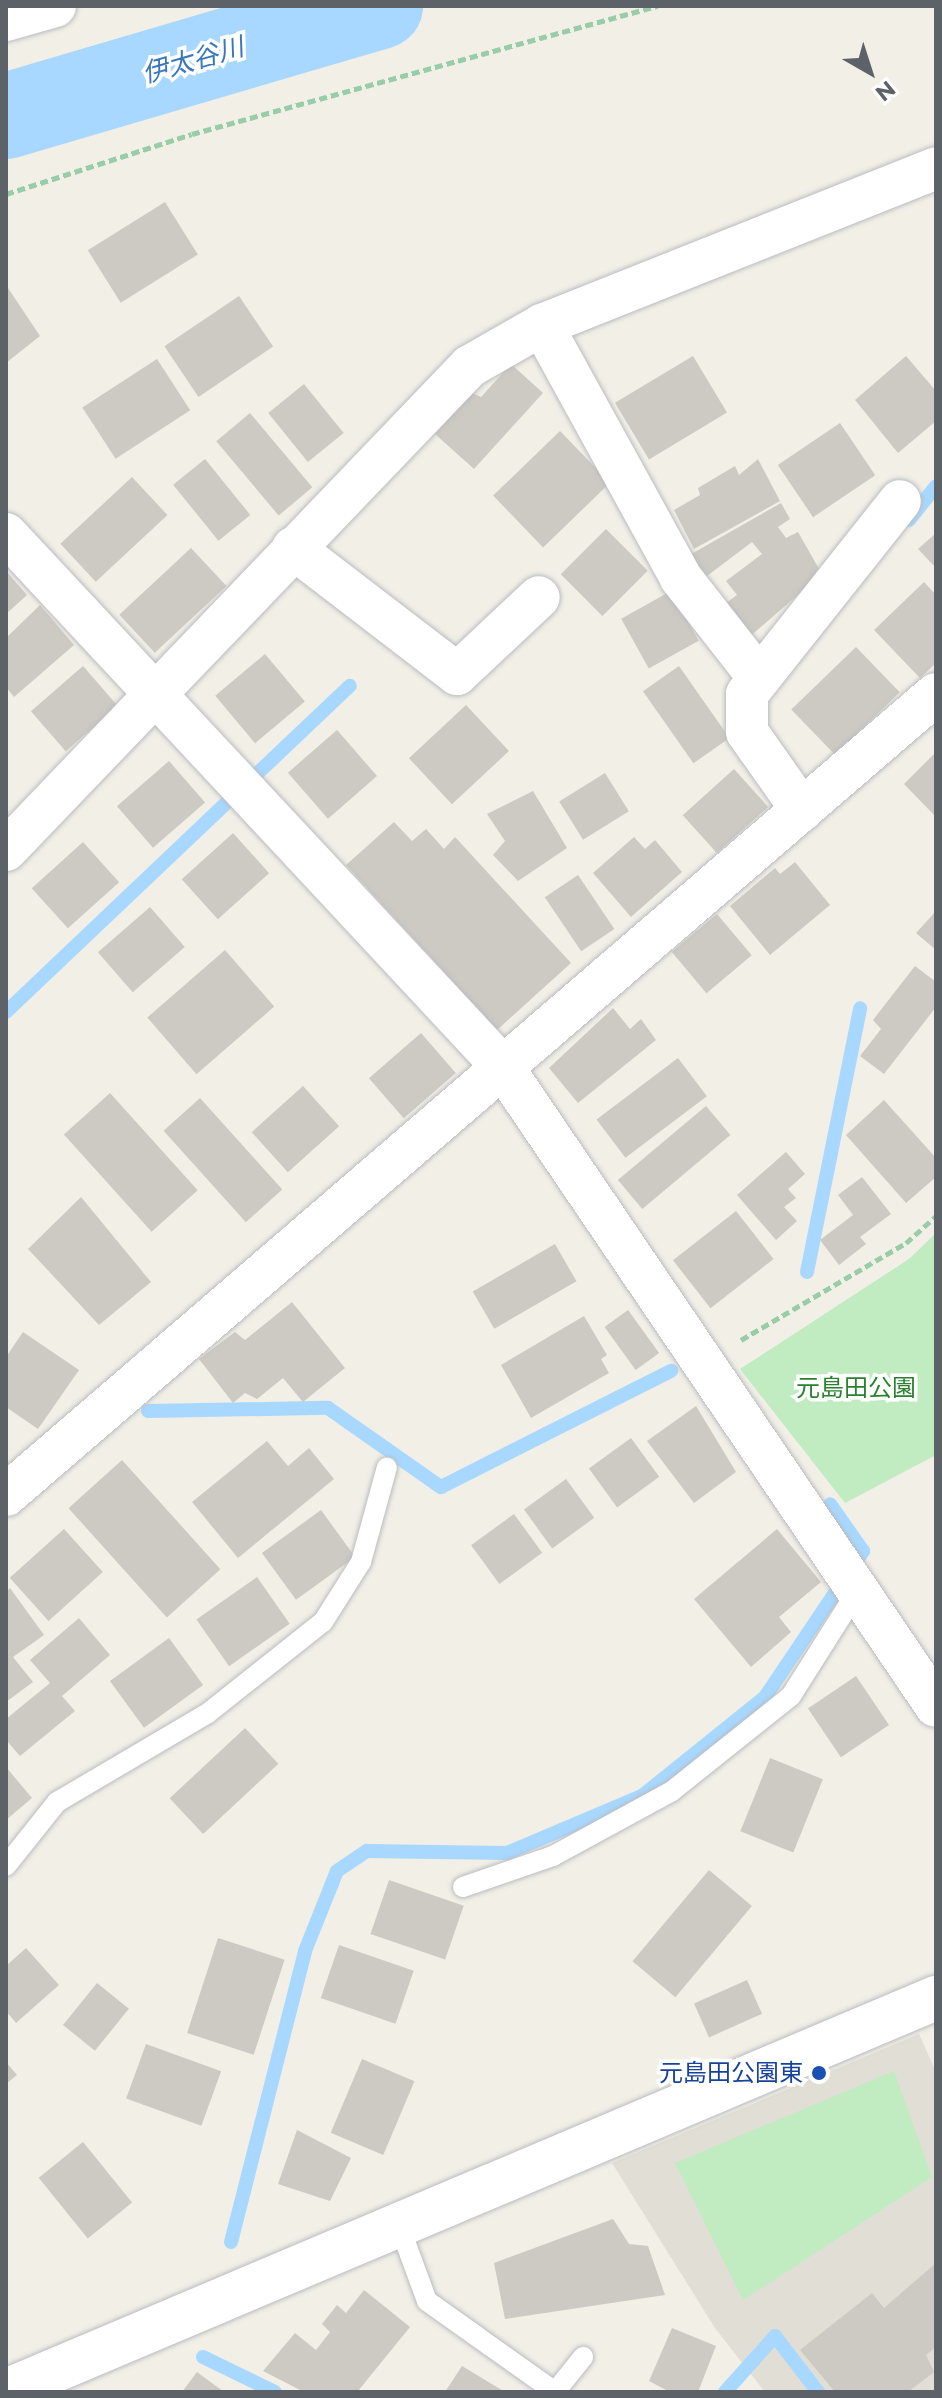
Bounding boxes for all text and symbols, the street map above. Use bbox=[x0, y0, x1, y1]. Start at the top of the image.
water label: 伊太谷川 bbox=[139, 32, 247, 90]
north arrow bbox=[830, 32, 910, 112]
text: N bbox=[870, 75, 901, 107]
park label: 元島田公園 bbox=[796, 1374, 916, 1402]
place label: 元島田公園東 bbox=[659, 2059, 803, 2087]
marker: 元島田公園東 bbox=[810, 2064, 828, 2082]

